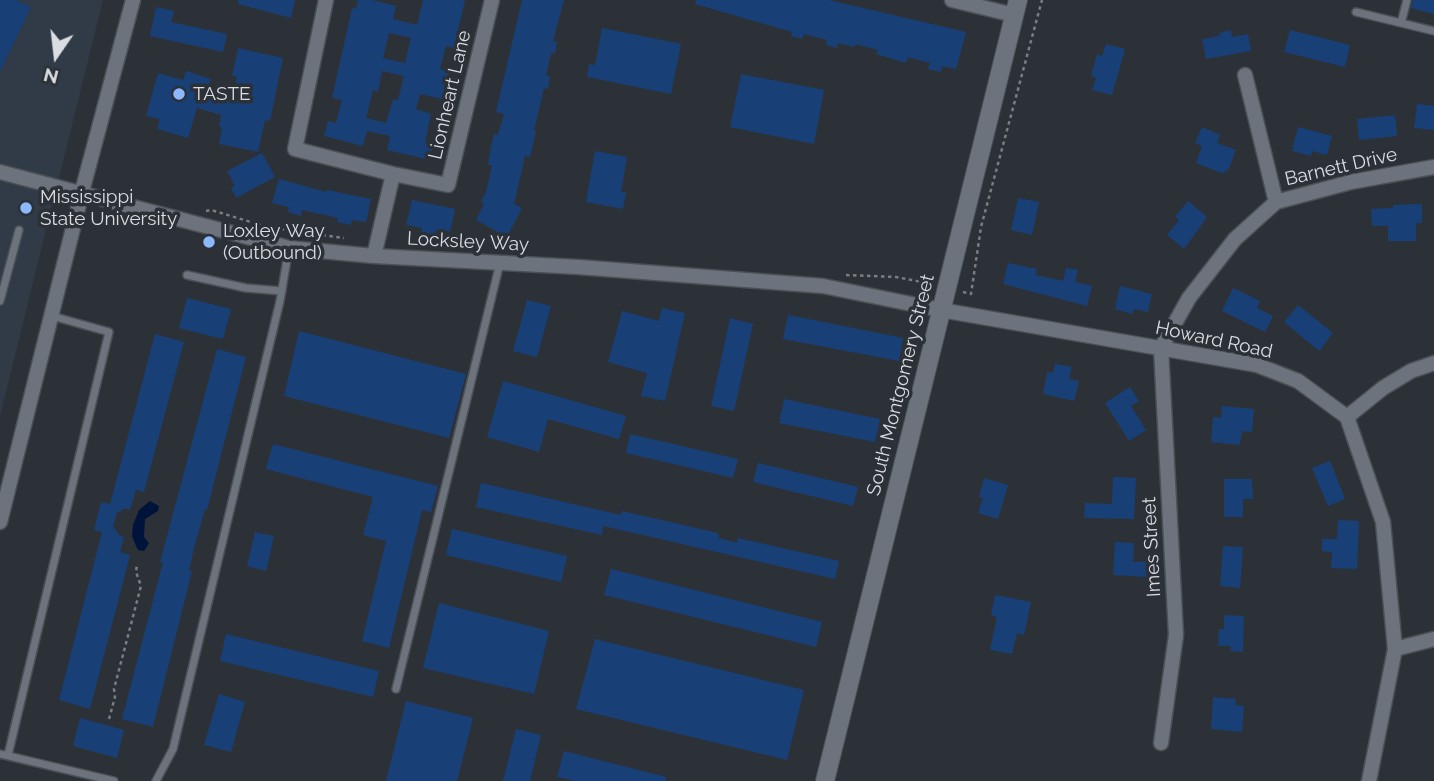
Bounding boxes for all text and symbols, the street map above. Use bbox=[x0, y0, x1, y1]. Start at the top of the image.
north arrow bbox=[21, 21, 91, 91]
street label: Lionheart Lane bbox=[424, 28, 476, 162]
text: N bbox=[41, 64, 61, 89]
place label: TASTE bbox=[193, 83, 251, 105]
marker: TASTE bbox=[171, 86, 187, 102]
street label: Barnett Drive bbox=[1283, 143, 1399, 191]
place label: Mississippi State University bbox=[40, 186, 177, 230]
marker: Mississippi State University bbox=[18, 200, 34, 216]
place label: Loxley Way (Outbound) bbox=[223, 220, 325, 264]
street label: Locksley Way bbox=[406, 227, 530, 257]
marker: Loxley Way (Outbound) bbox=[201, 234, 217, 250]
street label: South Montgomery Street bbox=[862, 272, 940, 498]
street label: Howard Road bbox=[1153, 316, 1275, 364]
street label: Imes Street bbox=[1138, 496, 1166, 598]

